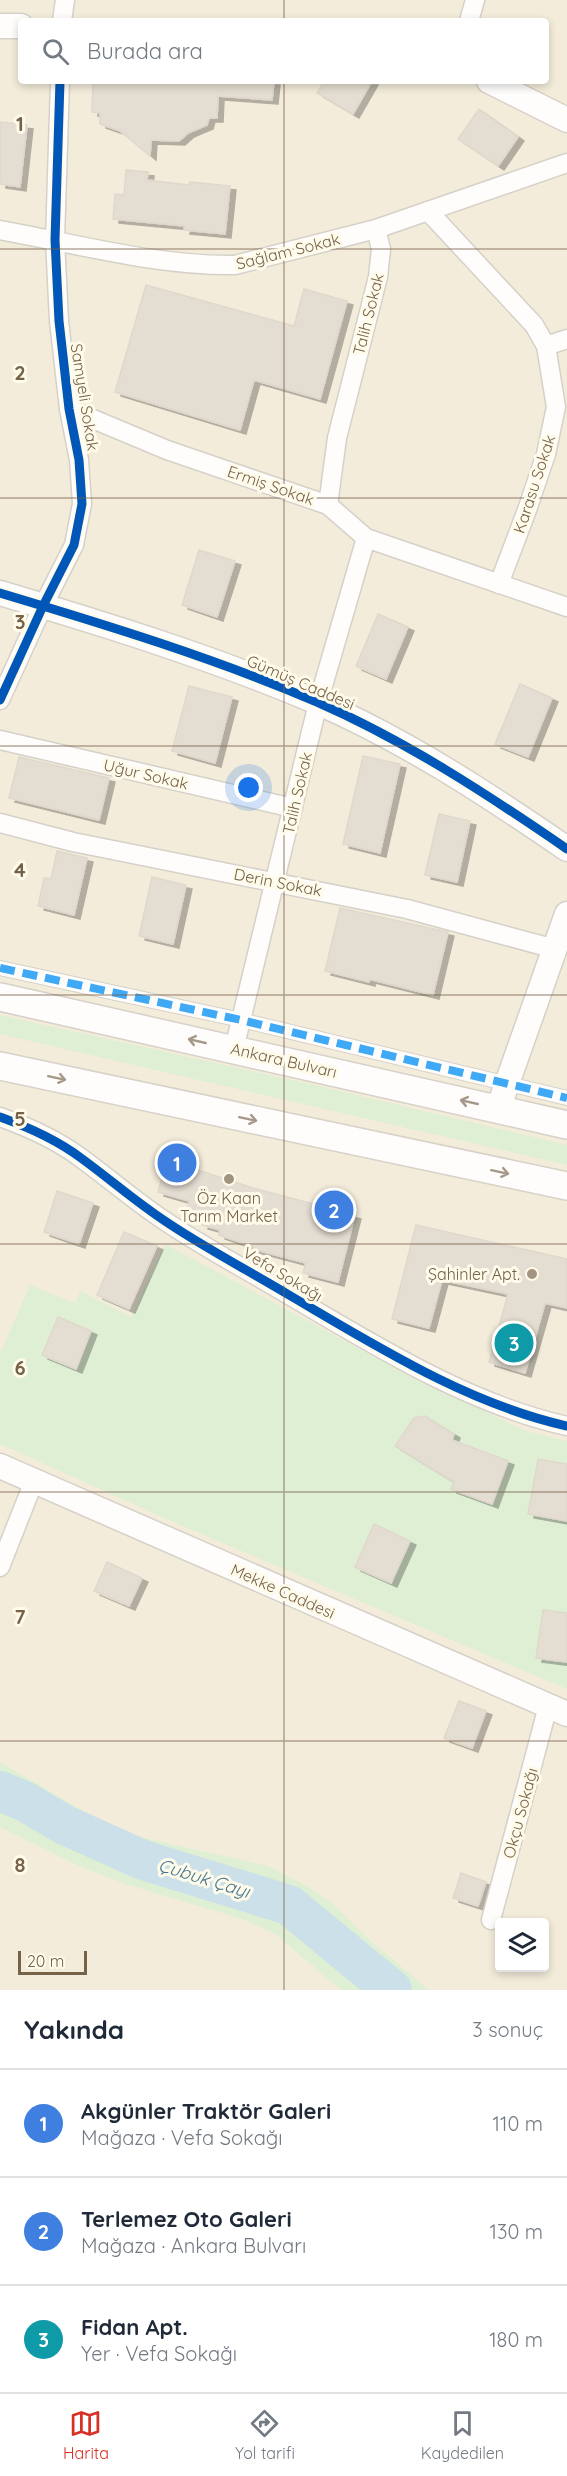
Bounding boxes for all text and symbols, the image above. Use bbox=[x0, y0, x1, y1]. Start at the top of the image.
search box bbox=[18, 18, 549, 84]
icon: search bbox=[39, 35, 72, 68]
text: Burada ara bbox=[87, 37, 203, 65]
text: 1 bbox=[16, 111, 24, 136]
street label: Sağlam Sokak bbox=[234, 228, 342, 274]
street label: Talih Sokak bbox=[348, 271, 388, 357]
street label: Samyeli Sokak bbox=[67, 342, 103, 452]
text: 2 bbox=[14, 360, 26, 385]
street label: Karasu Sokak bbox=[509, 432, 559, 536]
street label: Ermiş Sokak bbox=[225, 461, 317, 509]
text: 3 bbox=[15, 609, 25, 634]
street label: Gümüş Caddesi bbox=[244, 650, 358, 714]
street label: Talih Sokak bbox=[278, 750, 316, 836]
street label: Uğur Sokak bbox=[102, 755, 190, 793]
your location bbox=[234, 773, 263, 802]
text: 4 bbox=[14, 857, 26, 882]
street label: Derin Sokak bbox=[232, 864, 324, 900]
one-way arrow bbox=[188, 1035, 207, 1046]
street label: Ankara Bulvarı bbox=[229, 1038, 339, 1082]
one-way arrow bbox=[48, 1073, 67, 1085]
one-way arrow bbox=[460, 1096, 479, 1107]
text: 5 bbox=[14, 1106, 26, 1131]
one-way arrow bbox=[238, 1114, 257, 1125]
pin: 1 bbox=[158, 1140, 196, 1186]
one-way arrow bbox=[490, 1167, 510, 1178]
marker: Öz Kaan Tarım Market bbox=[222, 1172, 236, 1186]
place label: Öz Kaan Tarım Market bbox=[180, 1188, 278, 1226]
pin: 2 bbox=[314, 1188, 354, 1232]
street label: Vefa Sokağı bbox=[240, 1242, 326, 1306]
place label: Şahinler Apt. bbox=[428, 1264, 520, 1284]
marker: Şahinler Apt. bbox=[525, 1267, 539, 1281]
pin: 3 bbox=[494, 1320, 534, 1366]
text: 6 bbox=[14, 1355, 26, 1380]
street label: Mekke Caddesi bbox=[228, 1559, 338, 1623]
text: 7 bbox=[15, 1604, 26, 1629]
street label: Okçu Sokağı bbox=[498, 1766, 542, 1860]
text: 8 bbox=[15, 1852, 26, 1877]
water label: Çubuk Çayı bbox=[155, 1853, 254, 1903]
map controls bbox=[495, 1918, 549, 1972]
button: layers bbox=[495, 1918, 549, 1972]
scale bar bbox=[18, 1948, 87, 1976]
text: 20 m bbox=[27, 1951, 64, 1971]
text: Yakında bbox=[24, 2013, 124, 2046]
text: 3 sonuç bbox=[472, 2017, 543, 2042]
text: Akgünler Traktör Galeri bbox=[81, 2097, 331, 2125]
text: 1 bbox=[40, 2111, 47, 2136]
text: 110 m bbox=[493, 2111, 543, 2136]
text: Mağaza · Vefa Sokağı bbox=[81, 2125, 283, 2150]
text: Terlemez Oto Galeri bbox=[81, 2205, 292, 2233]
text: 2 bbox=[38, 2219, 49, 2244]
text: 130 m bbox=[490, 2219, 543, 2244]
text: Mağaza · Ankara Bulvarı bbox=[81, 2233, 306, 2258]
text: Fidan Apt. bbox=[81, 2313, 188, 2341]
text: 3 bbox=[38, 2327, 49, 2352]
text: 180 m bbox=[489, 2327, 543, 2352]
text: Yer · Vefa Sokağı bbox=[81, 2341, 237, 2366]
tab: Harita bbox=[63, 2407, 109, 2463]
tab: Yol tarifi bbox=[235, 2407, 295, 2463]
tab: Kaydedilen bbox=[421, 2407, 504, 2463]

